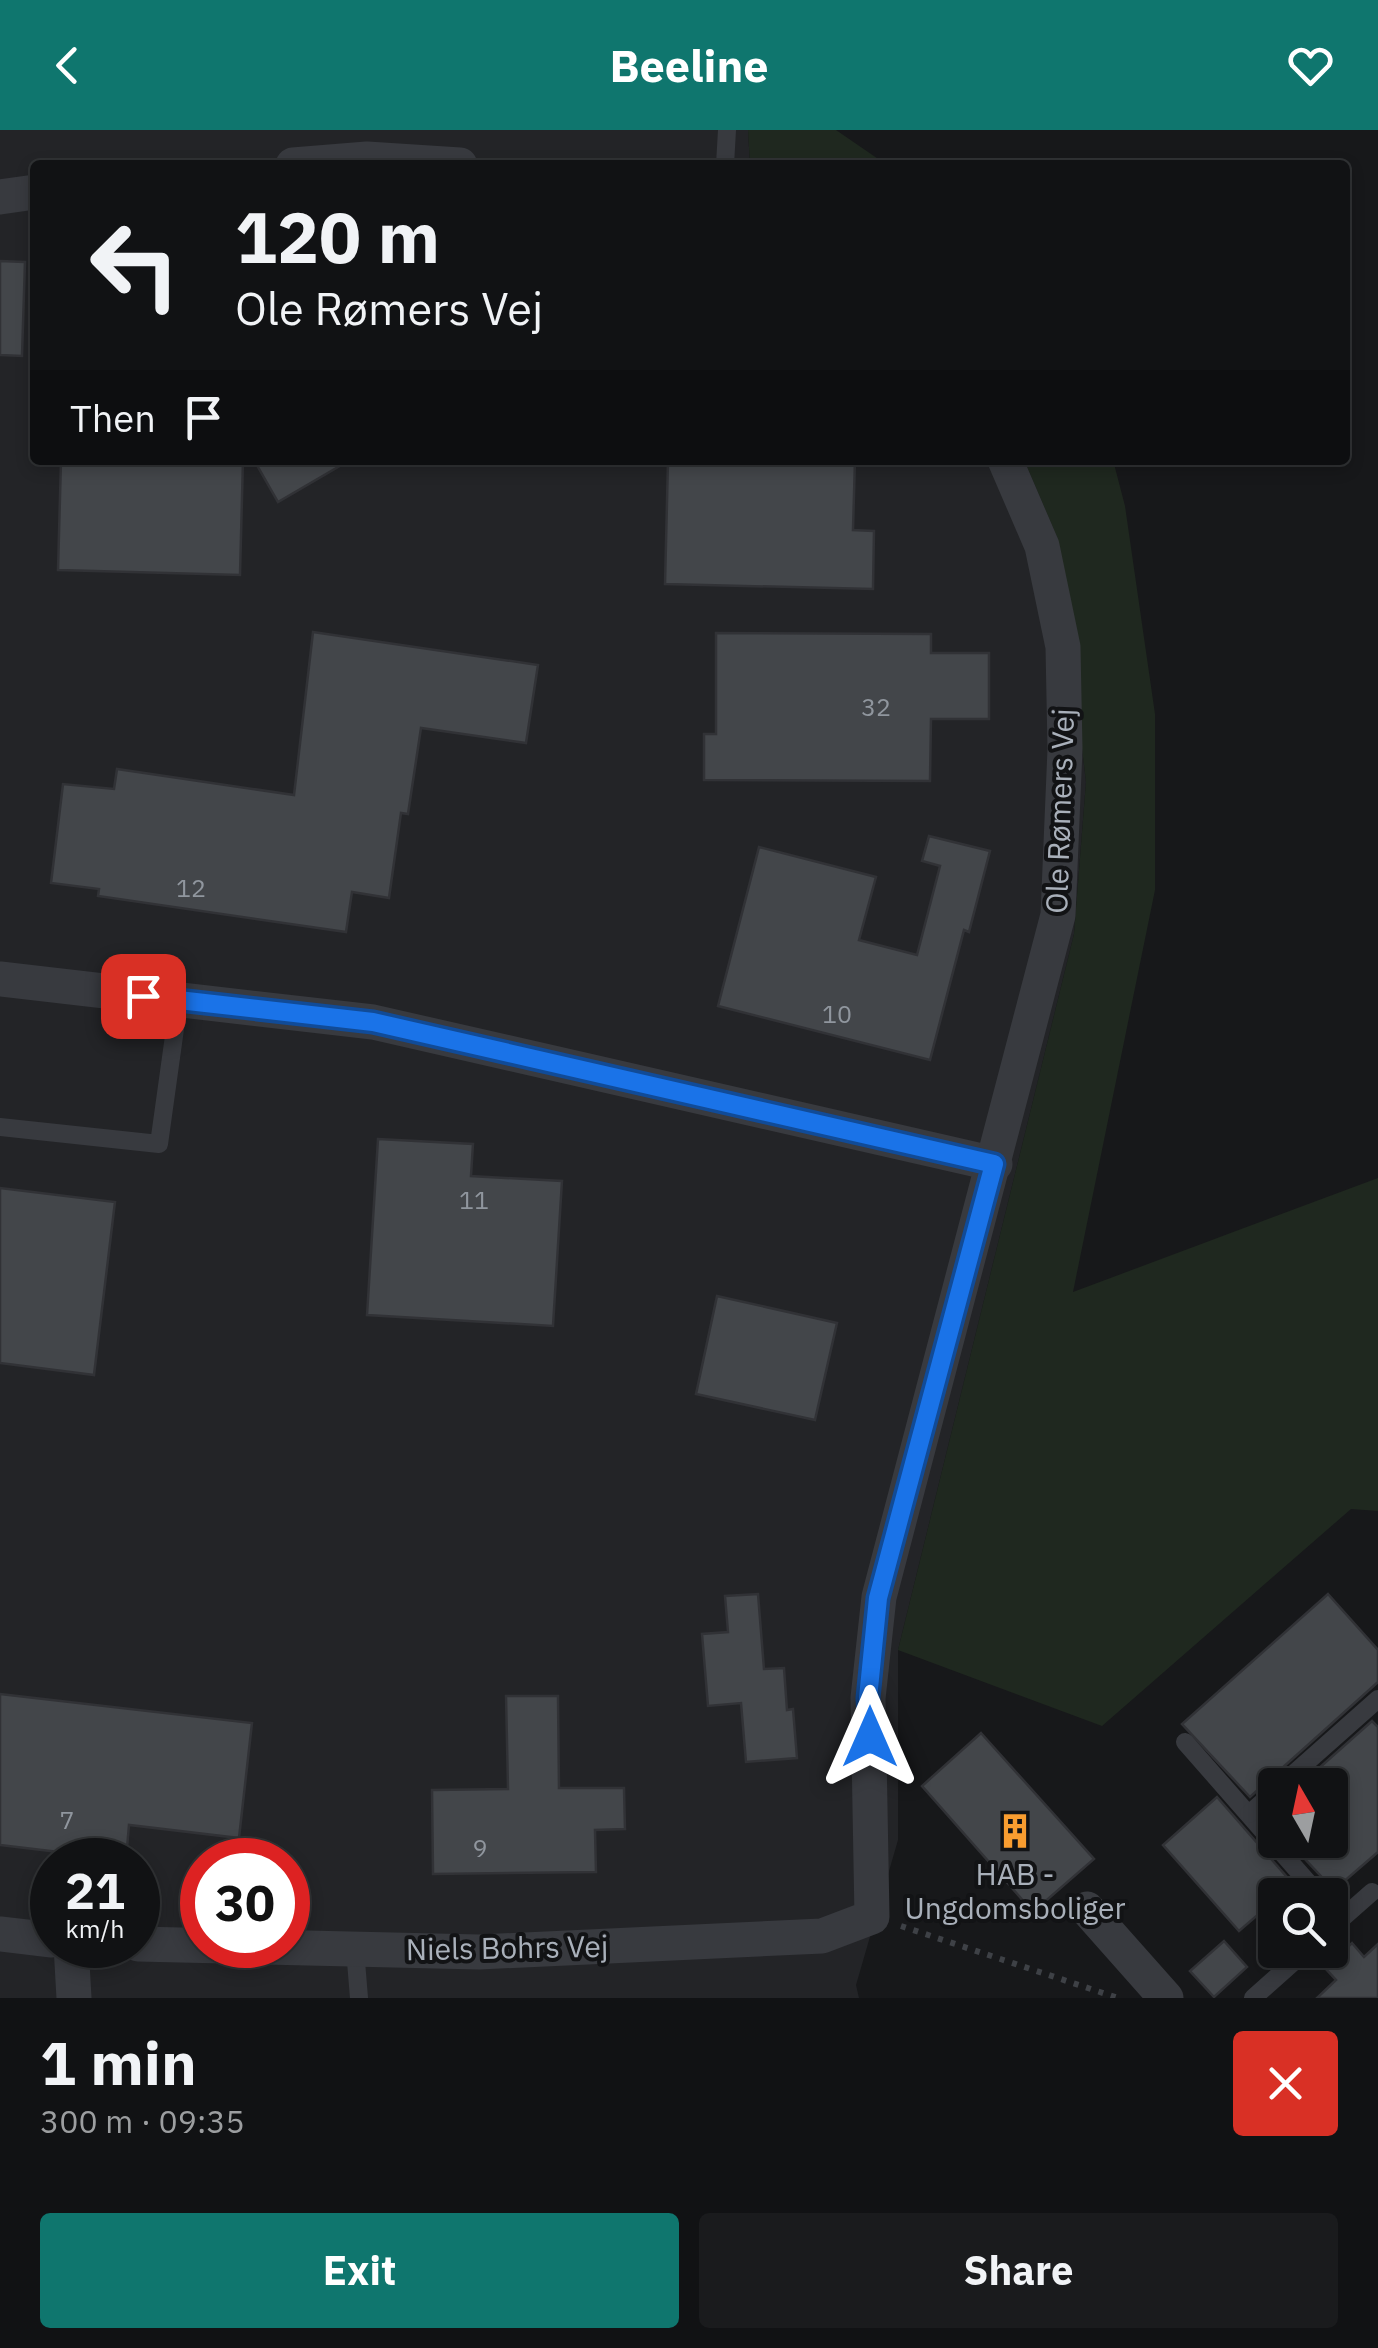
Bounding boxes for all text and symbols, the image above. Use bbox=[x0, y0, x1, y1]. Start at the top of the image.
text: Beeline bbox=[609, 36, 769, 94]
icon: back bbox=[40, 38, 95, 93]
icon: heart bbox=[1283, 38, 1338, 93]
text: 120 m bbox=[235, 191, 440, 282]
icon: left bbox=[70, 200, 200, 330]
text: Ole Rømers Vej bbox=[235, 279, 543, 337]
icon: arrive bbox=[176, 390, 231, 445]
text: Then bbox=[70, 393, 156, 442]
house number: 32 bbox=[861, 690, 891, 723]
street label: Ole Rømers Vej bbox=[1036, 708, 1082, 914]
house number: 12 bbox=[176, 871, 206, 904]
pin bbox=[101, 954, 186, 1039]
icon: arrive bbox=[116, 969, 171, 1024]
house number: 10 bbox=[822, 997, 852, 1030]
house number: 11 bbox=[459, 1183, 489, 1216]
position arrow bbox=[818, 1685, 922, 1789]
north arrow bbox=[1258, 1768, 1348, 1858]
map controls bbox=[1258, 1768, 1348, 1968]
house number: 7 bbox=[59, 1803, 75, 1836]
building icon: HAB - Ungdomsboliger bbox=[996, 1812, 1034, 1850]
house number: 9 bbox=[472, 1831, 488, 1864]
speed limit sign: 30 bbox=[180, 1838, 310, 1968]
place label: HAB - Ungdomsboliger bbox=[904, 1854, 1126, 1927]
text: 21 bbox=[65, 1858, 125, 1923]
button: search bbox=[1258, 1878, 1348, 1968]
text: km/h bbox=[66, 1912, 124, 1945]
street label: Niels Bohrs Vej bbox=[405, 1926, 609, 1968]
text: 1 min bbox=[40, 2023, 197, 2102]
button: close bbox=[1233, 2031, 1338, 2136]
text: 300 m · 09:35 bbox=[40, 2100, 245, 2142]
button: Exit bbox=[40, 2213, 679, 2328]
button: Share bbox=[699, 2213, 1338, 2328]

